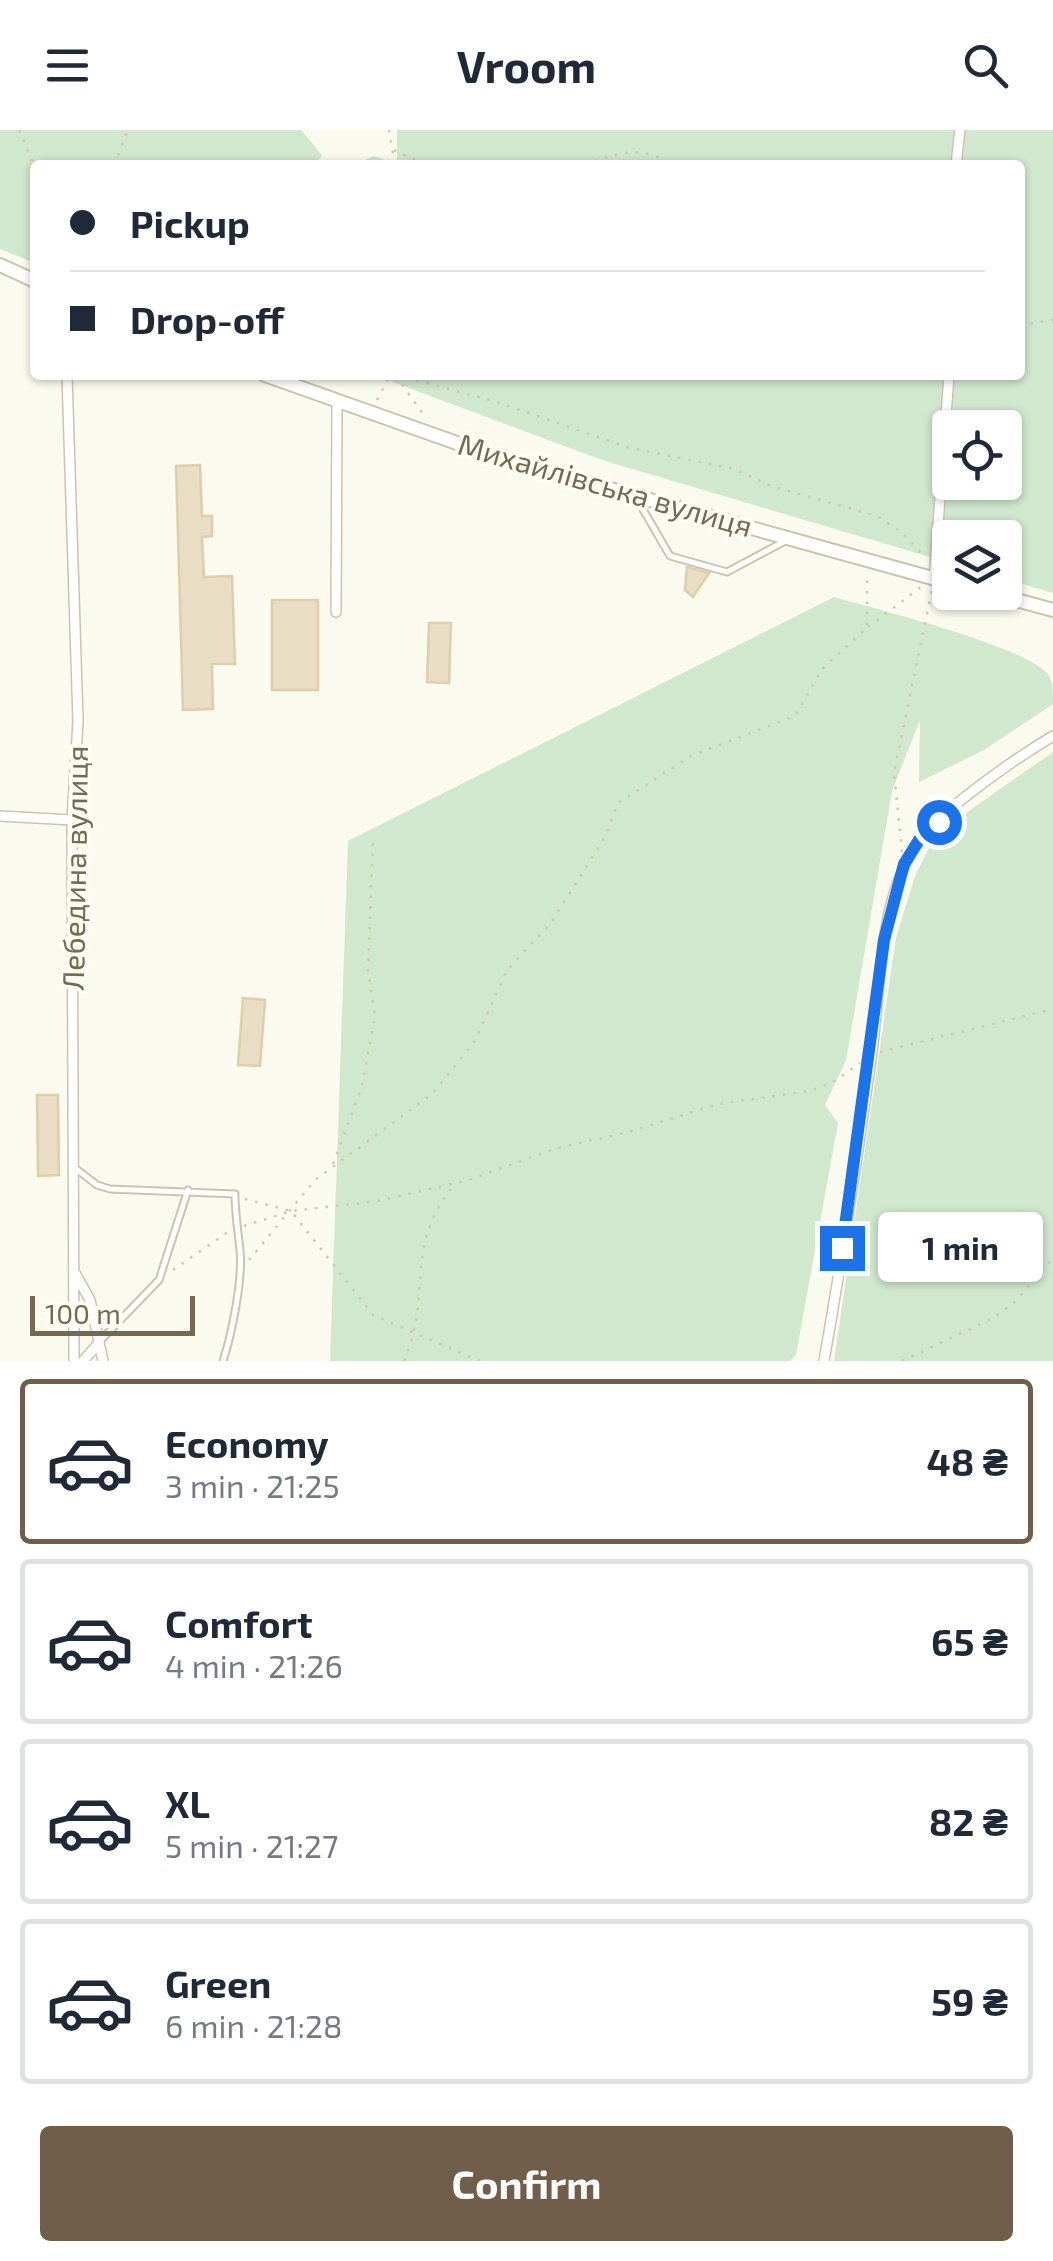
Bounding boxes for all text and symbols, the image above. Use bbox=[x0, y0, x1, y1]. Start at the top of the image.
icon: menu bbox=[40, 38, 95, 93]
text: Vroom bbox=[457, 38, 596, 92]
icon: search bbox=[958, 38, 1013, 93]
text: Pickup bbox=[130, 200, 250, 246]
text: Drop-off bbox=[130, 296, 284, 342]
map controls bbox=[932, 410, 1022, 610]
button: locate bbox=[932, 410, 1022, 500]
street label: Михайлівська вулиця bbox=[454, 425, 757, 544]
button: layers bbox=[932, 520, 1022, 610]
street label: Лебедина вулиця bbox=[54, 745, 95, 991]
route start bbox=[917, 800, 962, 845]
callout: 1 min bbox=[877, 1213, 1042, 1283]
route end bbox=[820, 1226, 865, 1271]
text: 1 min bbox=[922, 1228, 999, 1266]
scale bar bbox=[30, 1291, 195, 1336]
text: 100 m bbox=[45, 1296, 121, 1330]
icon: car bbox=[45, 1417, 135, 1507]
text: Economy bbox=[165, 1420, 329, 1466]
text: 48 ₴ bbox=[927, 1438, 1008, 1484]
text: 3 min · 21:25 bbox=[165, 1466, 340, 1504]
icon: car bbox=[45, 1597, 135, 1687]
text: Comfort bbox=[165, 1600, 313, 1646]
text: 65 ₴ bbox=[931, 1618, 1008, 1664]
text: 4 min · 21:26 bbox=[165, 1646, 343, 1684]
icon: car bbox=[45, 1777, 135, 1867]
text: XL bbox=[165, 1780, 210, 1826]
text: 82 ₴ bbox=[929, 1798, 1008, 1844]
text: 5 min · 21:27 bbox=[165, 1826, 338, 1864]
icon: car bbox=[45, 1957, 135, 2047]
text: Green bbox=[165, 1960, 271, 2006]
text: 59 ₴ bbox=[931, 1978, 1008, 2024]
text: 6 min · 21:28 bbox=[165, 2006, 343, 2044]
button: Confirm bbox=[40, 2126, 1013, 2241]

